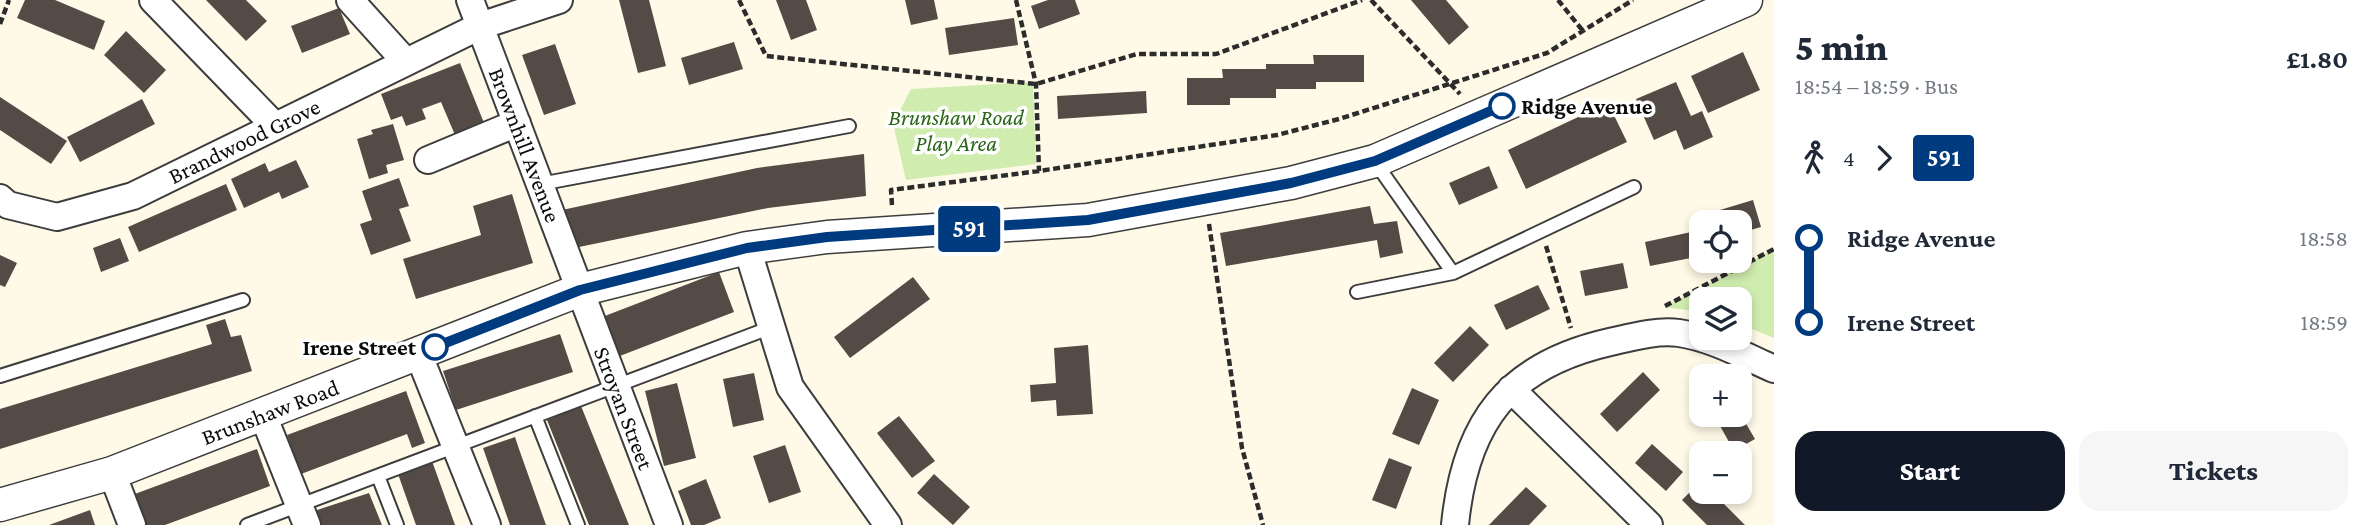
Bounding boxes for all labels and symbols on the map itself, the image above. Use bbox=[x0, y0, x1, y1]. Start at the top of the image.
street label: Brownhill Avenue bbox=[484, 64, 566, 226]
street label: Brandwood Grove bbox=[164, 93, 324, 189]
marker: Ridge Avenue bbox=[1489, 93, 1515, 119]
place label: Ridge Avenue bbox=[1521, 93, 1653, 119]
park label: Brunshaw Road Play Area bbox=[888, 104, 1025, 156]
line badge: 591 bbox=[929, 206, 1009, 252]
place label: Irene Street bbox=[303, 334, 417, 360]
marker: Irene Street bbox=[422, 334, 448, 360]
street label: Stroyan Street bbox=[589, 343, 659, 473]
street label: Brunshaw Road bbox=[198, 374, 342, 450]

